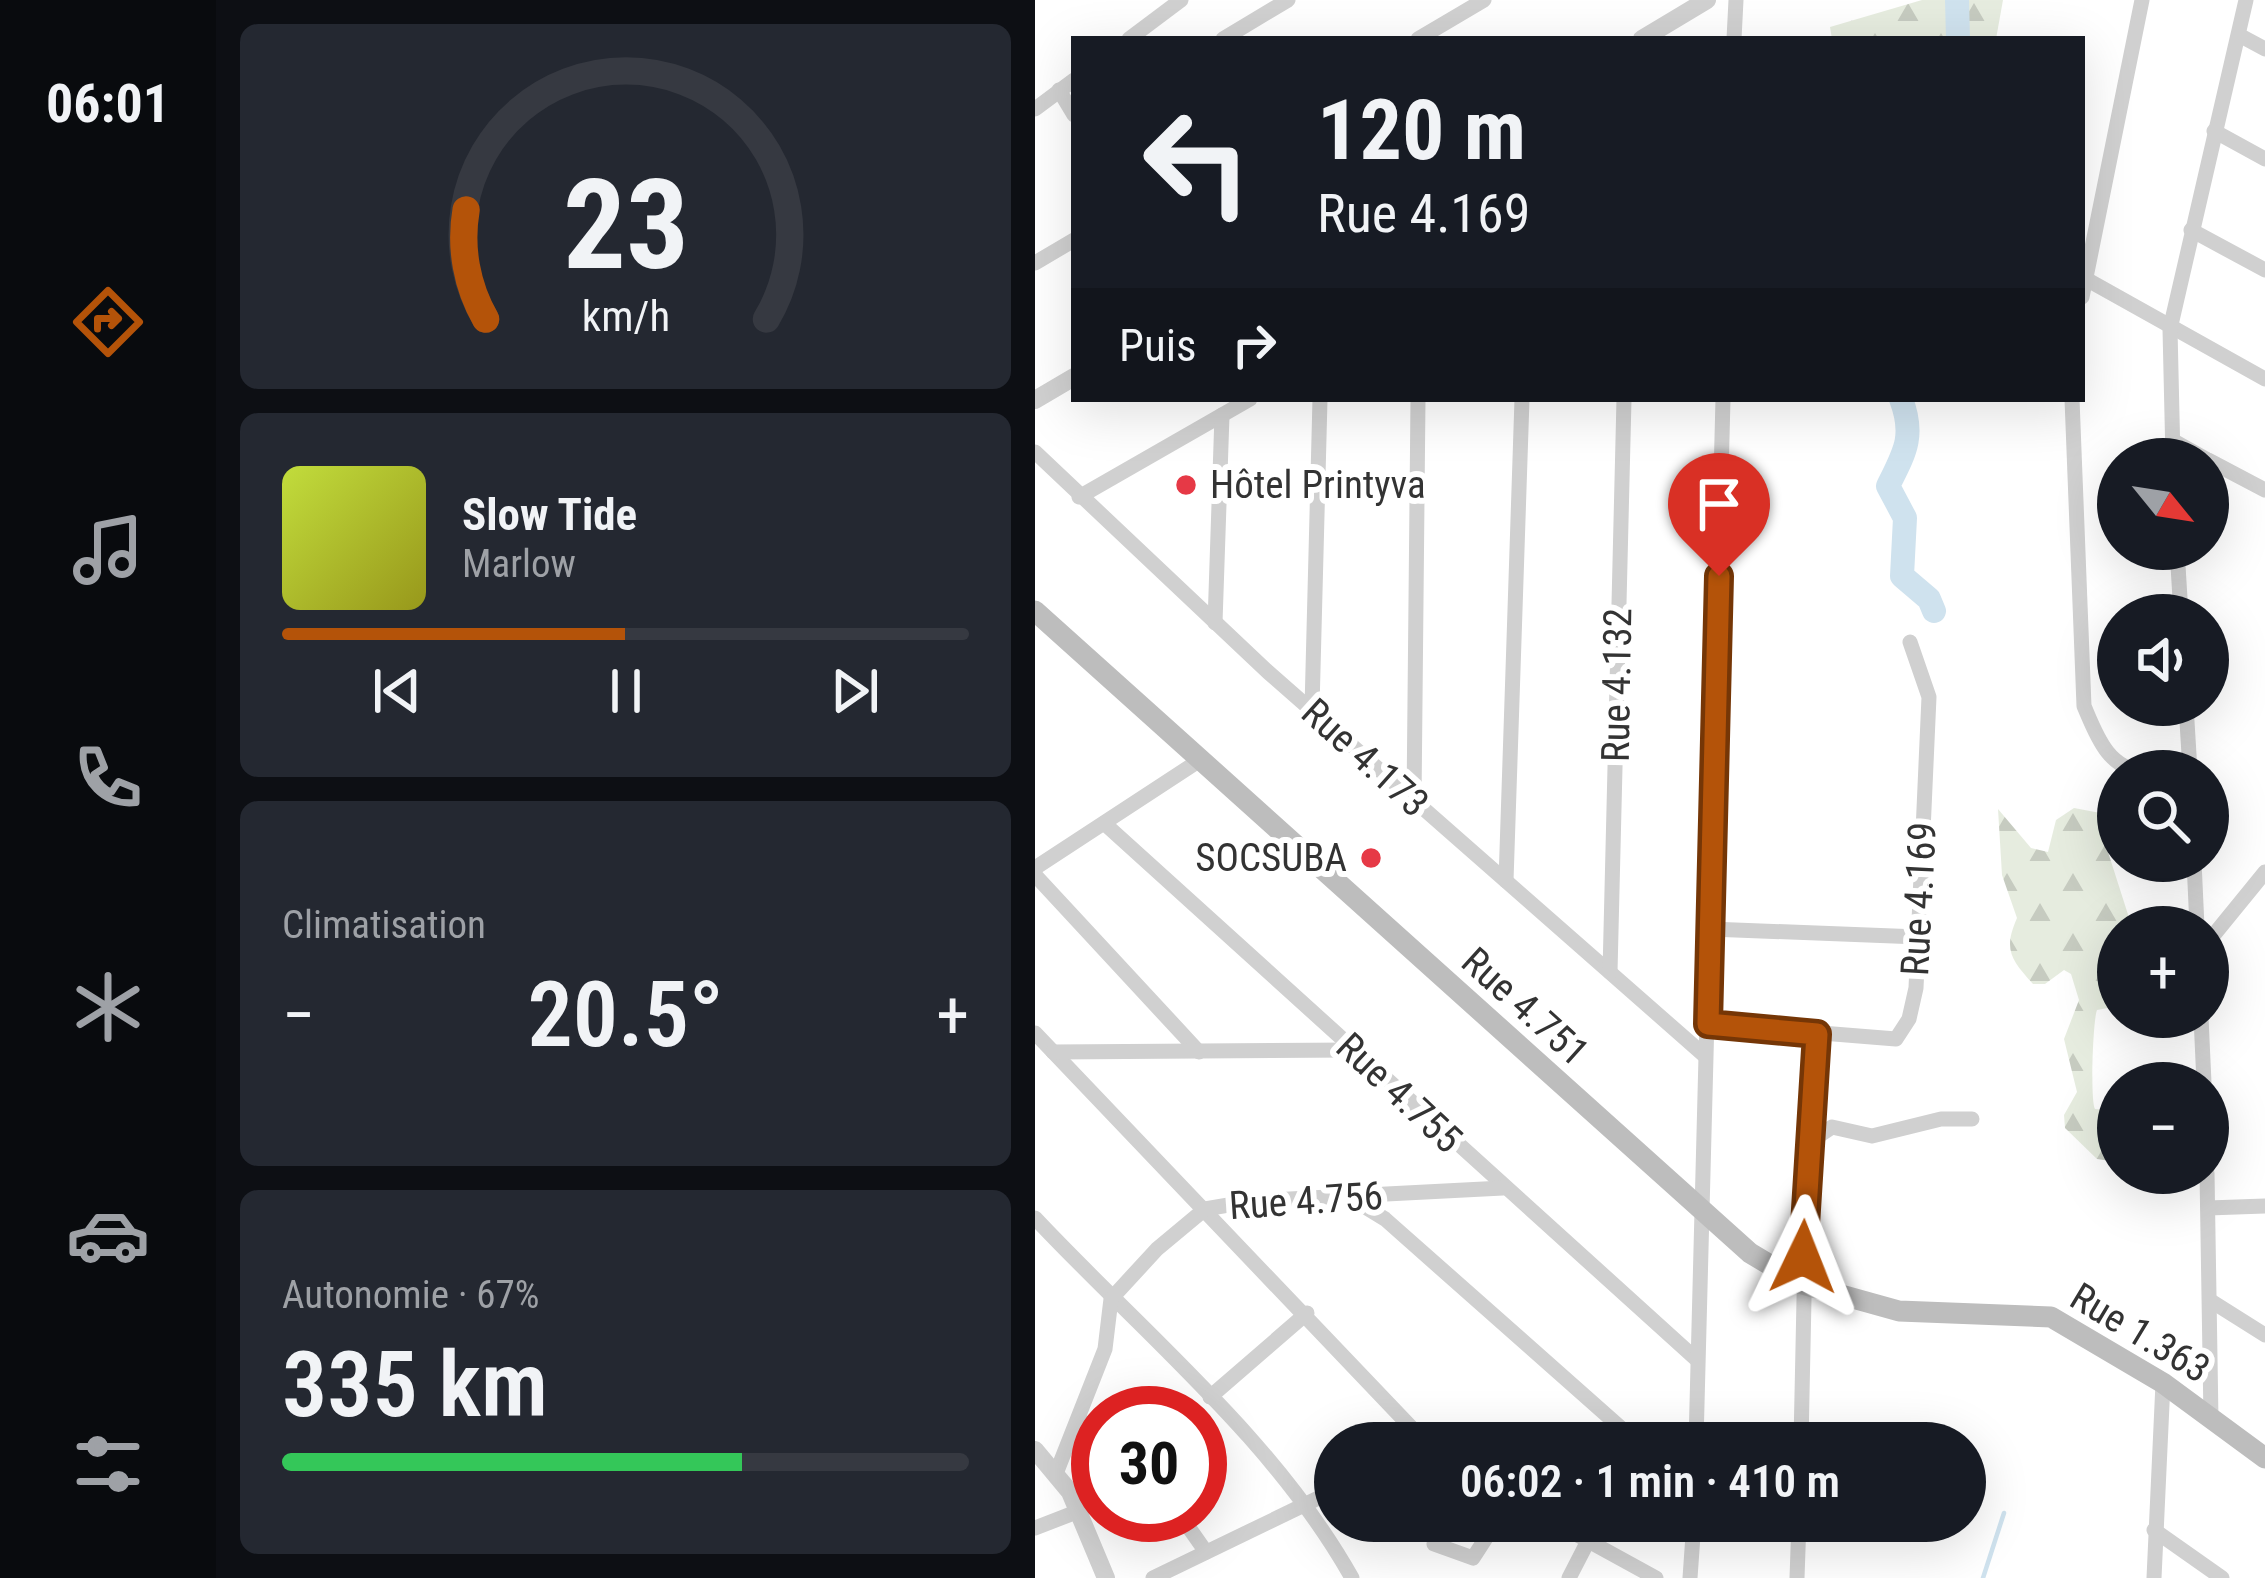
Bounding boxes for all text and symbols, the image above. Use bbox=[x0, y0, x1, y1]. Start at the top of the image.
text: 06:01 bbox=[46, 72, 170, 135]
text: 120 m bbox=[1317, 81, 1526, 180]
icon: left bbox=[1119, 84, 1275, 240]
text: 23 bbox=[562, 153, 689, 299]
text: Rue 4.169 bbox=[1317, 182, 1530, 245]
icon: directions bbox=[66, 280, 150, 364]
text: km/h bbox=[581, 291, 670, 341]
icon: right bbox=[1221, 312, 1287, 378]
text: Puis bbox=[1119, 319, 1197, 372]
north arrow bbox=[2097, 438, 2229, 570]
map controls bbox=[2097, 438, 2229, 1194]
pin bbox=[1668, 453, 1770, 576]
place label: Hôtel Printyva bbox=[1210, 462, 1426, 508]
icon: arrive bbox=[1686, 471, 1752, 537]
marker: Hôtel Printyva bbox=[1173, 472, 1199, 498]
text: Slow Tide bbox=[462, 488, 637, 541]
icon: music bbox=[66, 508, 150, 592]
text: Marlow bbox=[462, 541, 576, 587]
button: sound bbox=[2097, 594, 2229, 726]
street label: Rue 4.132 bbox=[1593, 608, 1641, 762]
icon: previous bbox=[364, 658, 430, 724]
icon: pause bbox=[593, 658, 659, 724]
icon: next bbox=[822, 658, 888, 724]
street label: Rue 4.173 bbox=[1292, 689, 1438, 827]
icon: phone bbox=[66, 736, 150, 820]
button: search bbox=[2097, 750, 2229, 882]
street label: Rue 4.169 bbox=[1892, 821, 1946, 977]
place label: SOCSUBA bbox=[1195, 835, 1347, 881]
marker: SOCSUBA bbox=[1358, 845, 1384, 871]
text: Climatisation bbox=[282, 902, 486, 948]
button: + bbox=[2097, 906, 2229, 1038]
street label: Rue 4.751 bbox=[1452, 938, 1598, 1076]
text: 20.5° bbox=[528, 963, 724, 1068]
icon: climate bbox=[66, 965, 150, 1049]
text: − bbox=[282, 977, 315, 1054]
text: + bbox=[936, 977, 969, 1054]
street label: Rue 4.755 bbox=[1327, 1024, 1471, 1162]
button: − bbox=[2097, 1062, 2229, 1194]
street label: Rue 4.756 bbox=[1228, 1173, 1384, 1229]
icon: car bbox=[66, 1193, 150, 1277]
position arrow bbox=[1740, 1194, 1866, 1320]
text: Autonomie · 67% bbox=[282, 1272, 540, 1318]
street label: Rue 1.363 bbox=[2062, 1274, 2218, 1392]
text: 335 km bbox=[282, 1333, 548, 1438]
speed limit sign: 30 bbox=[1071, 1386, 1227, 1542]
icon: filters bbox=[66, 1422, 150, 1506]
text: 06:02 · 1 min · 410 m bbox=[1460, 1455, 1840, 1508]

